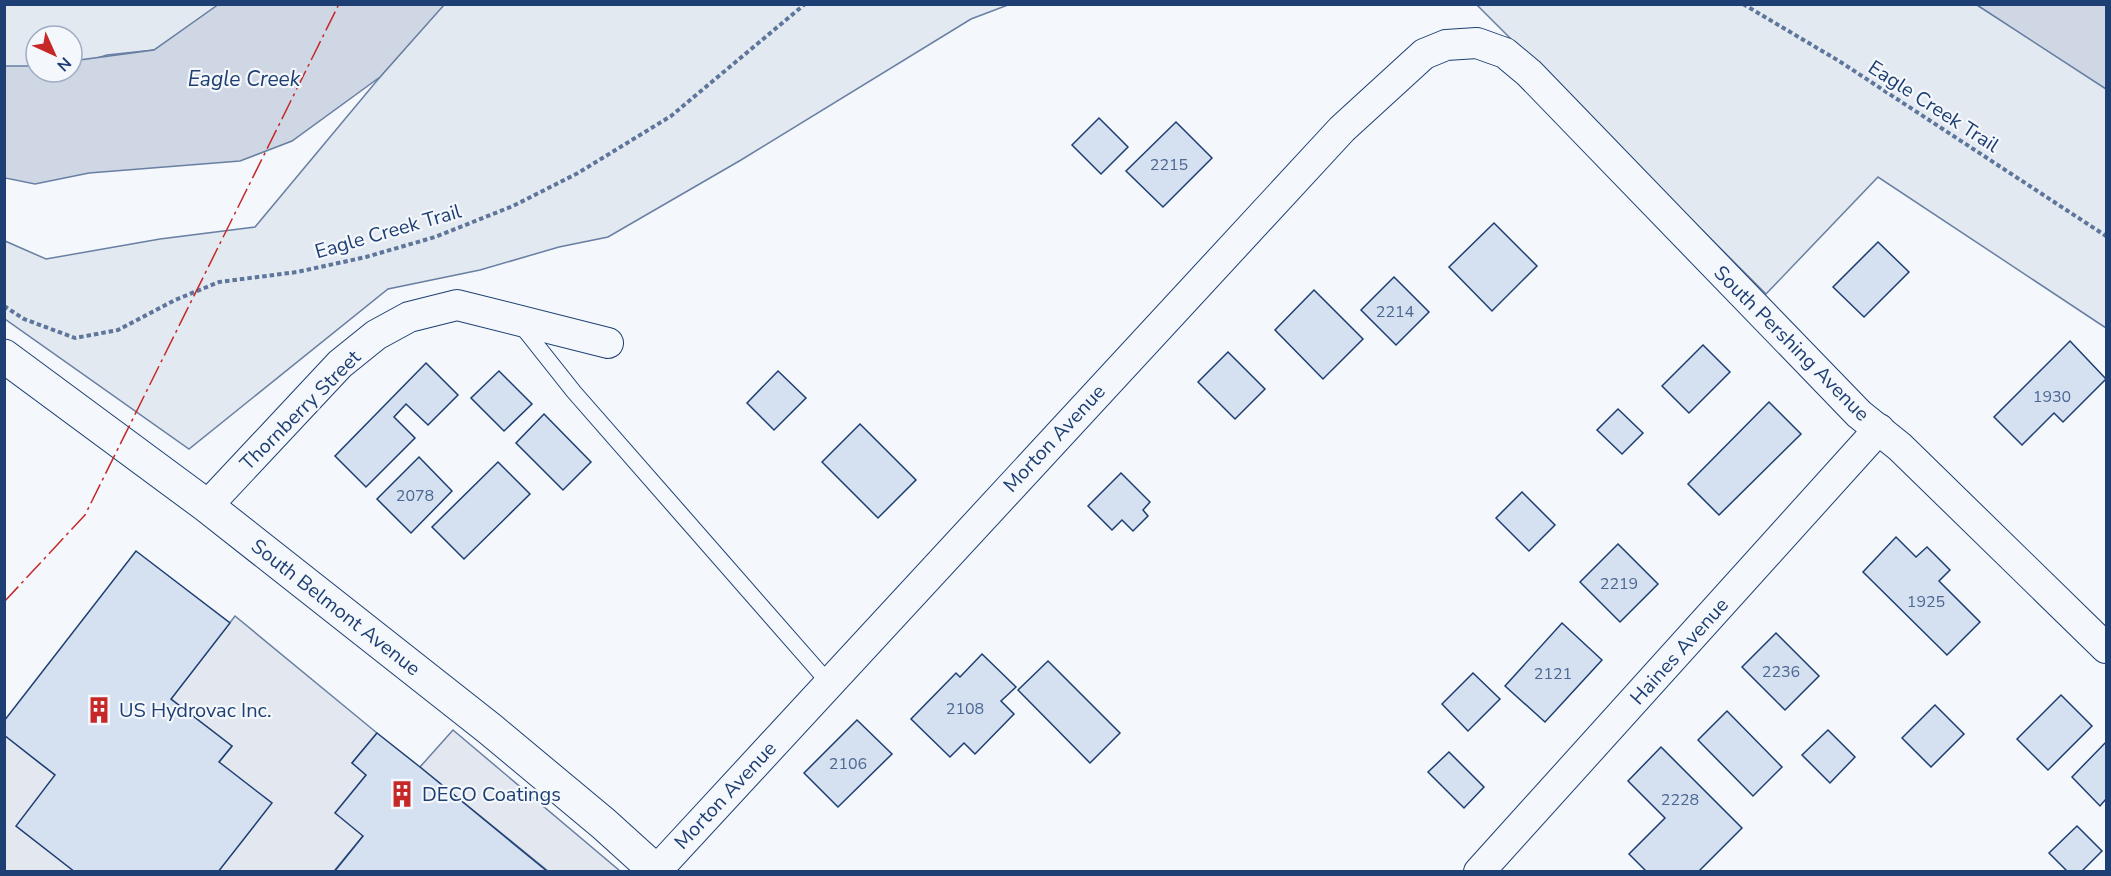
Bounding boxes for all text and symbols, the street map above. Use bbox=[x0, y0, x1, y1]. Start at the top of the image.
north arrow bbox=[24, 24, 84, 84]
text: N bbox=[52, 52, 76, 76]
street label: Eagle Creek Trail bbox=[1863, 54, 2004, 159]
water label: Eagle Creek bbox=[188, 65, 301, 93]
house number: 2215 bbox=[1150, 154, 1188, 176]
street label: Eagle Creek Trail bbox=[312, 198, 465, 265]
street label: South Pershing Avenue bbox=[1708, 260, 1875, 427]
house number: 2214 bbox=[1376, 301, 1415, 323]
street label: Thornberry Street bbox=[234, 343, 367, 477]
street label: Morton Avenue bbox=[997, 378, 1111, 498]
house number: 1930 bbox=[2033, 386, 2071, 408]
house number: 2078 bbox=[396, 485, 434, 507]
street label: South Belmont Avenue bbox=[245, 533, 426, 682]
house number: 2219 bbox=[1600, 573, 1638, 595]
house number: 1925 bbox=[1907, 591, 1945, 613]
street label: Haines Avenue bbox=[1624, 592, 1735, 711]
house number: 2236 bbox=[1762, 661, 1800, 683]
house number: 2121 bbox=[1534, 663, 1572, 685]
building icon: US Hydrovac Inc. bbox=[84, 695, 114, 725]
place label: US Hydrovac Inc. bbox=[119, 697, 272, 724]
house number: 2108 bbox=[946, 698, 984, 720]
street label: Morton Avenue bbox=[668, 735, 782, 855]
house number: 2106 bbox=[829, 753, 867, 775]
building icon: DECO Coatings bbox=[387, 779, 417, 809]
place label: DECO Coatings bbox=[422, 781, 561, 808]
house number: 2228 bbox=[1661, 789, 1699, 811]

